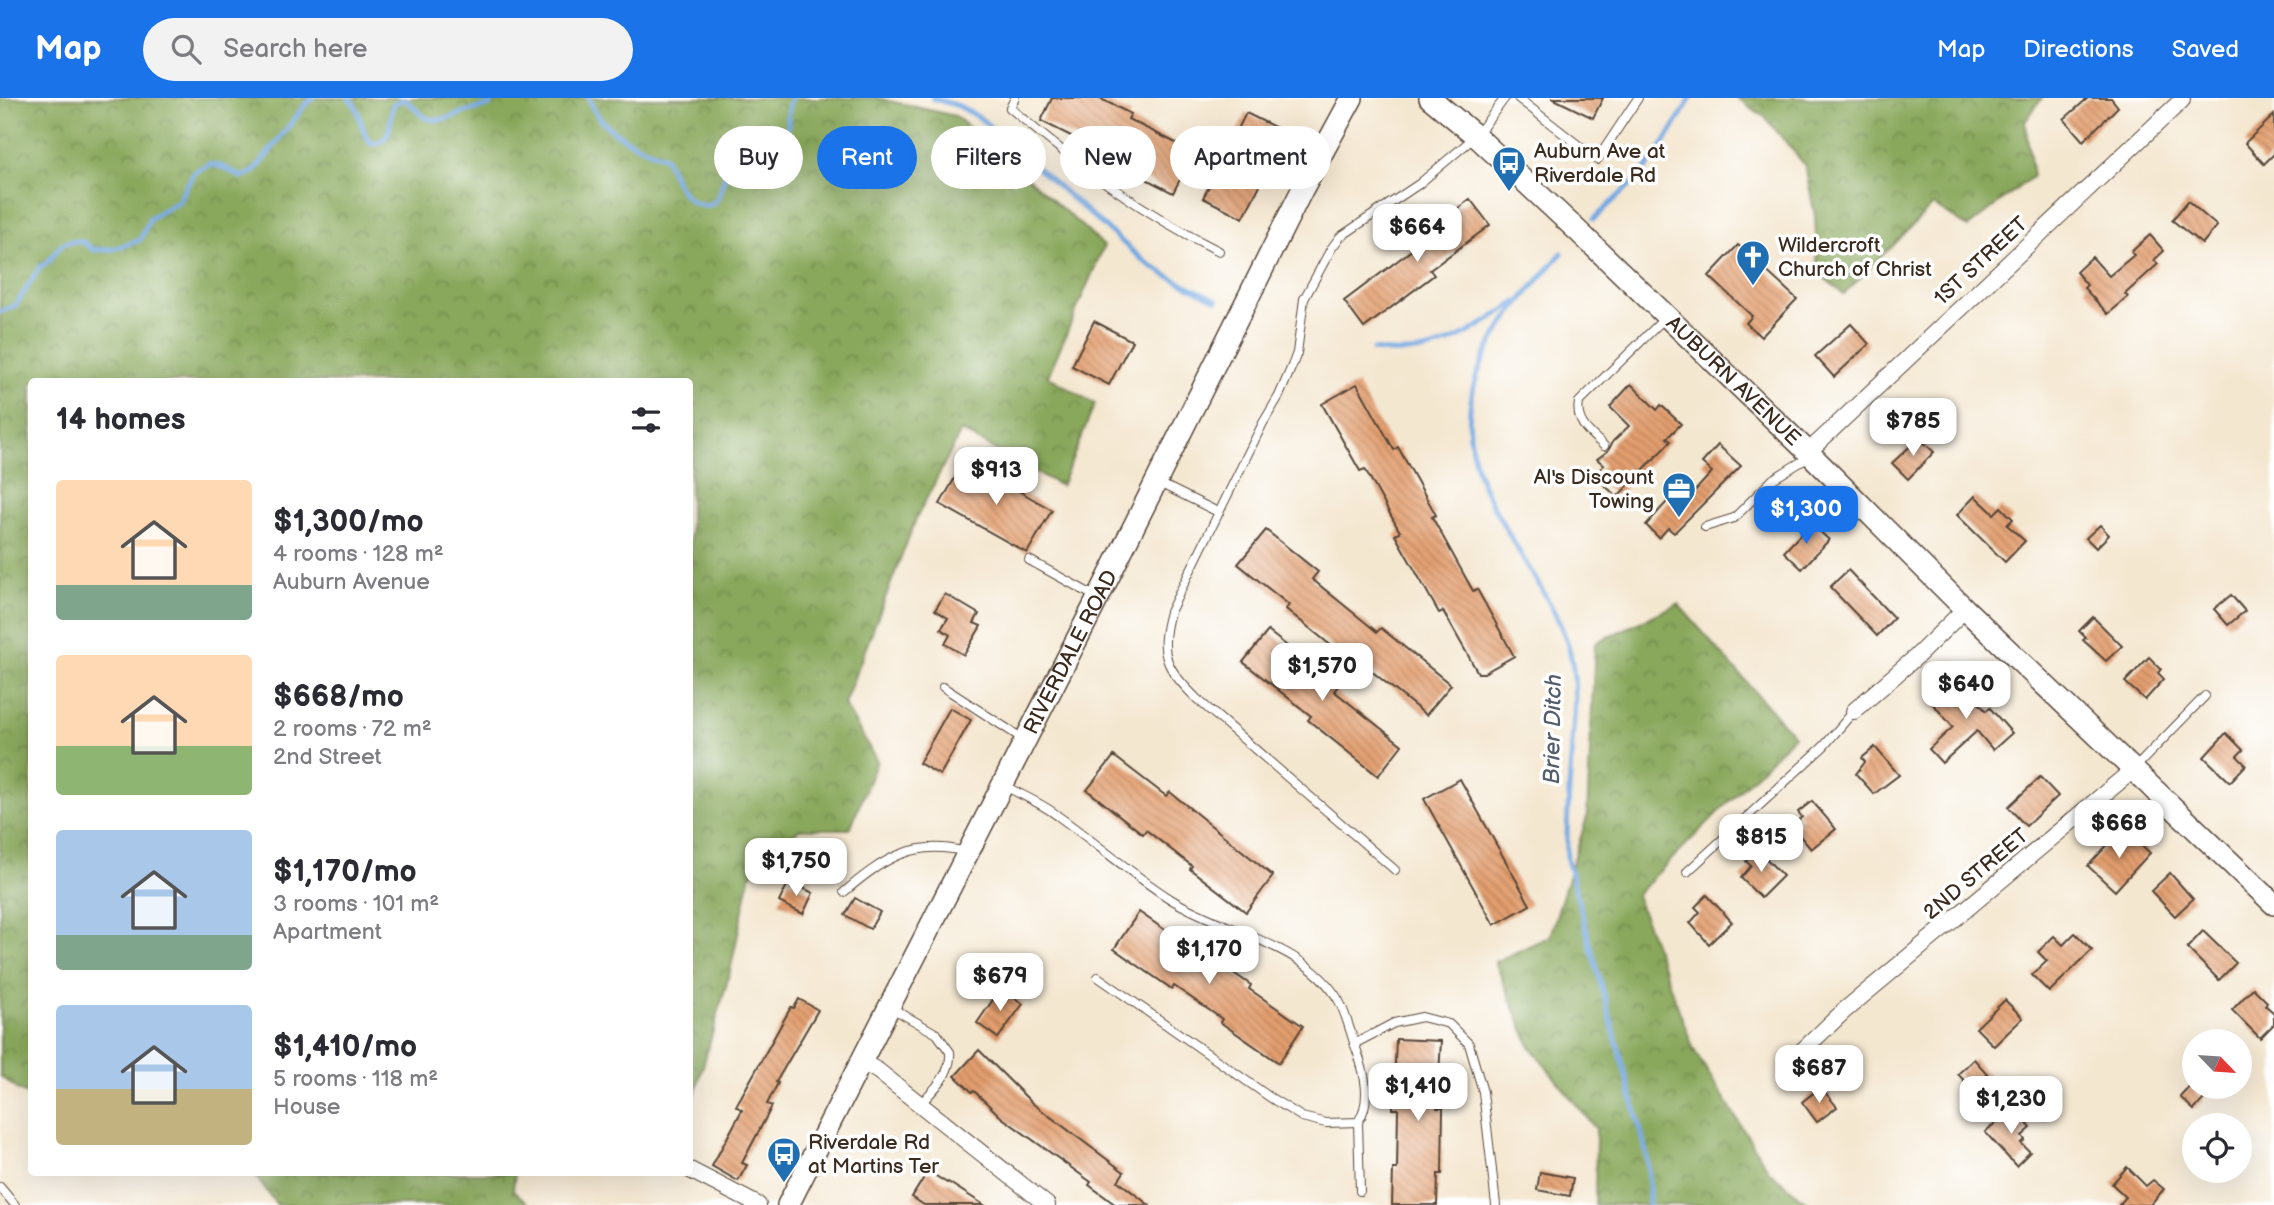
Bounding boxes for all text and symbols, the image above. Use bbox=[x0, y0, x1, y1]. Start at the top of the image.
search box bbox=[143, 18, 633, 81]
text: Map bbox=[35, 29, 101, 69]
icon: search bbox=[167, 30, 205, 68]
text: Search here bbox=[223, 34, 367, 65]
text: Map bbox=[1937, 35, 1985, 64]
text: Directions bbox=[2023, 35, 2134, 64]
text: Saved bbox=[2172, 35, 2239, 64]
chip: Buy bbox=[714, 126, 803, 189]
chip: Rent bbox=[817, 126, 917, 189]
chip: Filters bbox=[931, 126, 1046, 189]
chip: New bbox=[1060, 126, 1156, 189]
chip: Apartment bbox=[1170, 126, 1331, 189]
place label: Auburn Ave at Riverdale Rd bbox=[1534, 139, 1666, 188]
bus stop icon: Auburn Ave at Riverdale Rd bbox=[1490, 144, 1528, 193]
pin: $664 bbox=[1376, 204, 1458, 264]
street label: 1ST STREET bbox=[1929, 211, 2033, 311]
text: $664 bbox=[1389, 213, 1445, 241]
place label: Wildercroft Church of Christ bbox=[1778, 233, 1932, 282]
church icon: Wildercroft Church of Christ bbox=[1734, 238, 1772, 287]
street label: AUBURN AVENUE bbox=[1661, 310, 1806, 451]
pin: $785 bbox=[1872, 398, 1954, 458]
icon: filters bbox=[627, 401, 665, 439]
text: 14 homes bbox=[56, 402, 185, 438]
text: $785 bbox=[1886, 407, 1940, 435]
pin: $913 bbox=[955, 448, 1037, 507]
text: $913 bbox=[970, 456, 1022, 484]
place label: Al's Discount Towing bbox=[1534, 465, 1655, 514]
office icon: Al's Discount Towing bbox=[1660, 470, 1698, 519]
pin: $1,300 bbox=[1749, 486, 1863, 546]
text: $1,300 bbox=[1770, 495, 1842, 523]
text: $1,300/mo bbox=[273, 504, 424, 540]
icon: home bbox=[112, 508, 196, 592]
text: 4 rooms · 128 m² bbox=[273, 540, 444, 568]
street label: RIVERDALE ROAD bbox=[1018, 566, 1123, 738]
text: Auburn Avenue bbox=[273, 568, 430, 596]
pin: $1,570 bbox=[1265, 644, 1379, 703]
text: $1,570 bbox=[1287, 652, 1357, 680]
pin: $640 bbox=[1925, 662, 2007, 721]
text: $640 bbox=[1938, 670, 1994, 698]
water label: Brier Ditch bbox=[1538, 673, 1568, 784]
text: $668/mo bbox=[273, 679, 404, 715]
icon: home bbox=[112, 683, 196, 767]
text: 2 rooms · 72 m² bbox=[273, 715, 432, 743]
text: 2nd Street bbox=[273, 743, 382, 771]
pin: $668 bbox=[2078, 800, 2160, 860]
text: $668 bbox=[2091, 809, 2147, 837]
pin: $815 bbox=[1720, 814, 1802, 874]
text: $815 bbox=[1735, 823, 1787, 851]
street label: 2ND STREET bbox=[1919, 823, 2034, 925]
pin: $1,750 bbox=[739, 838, 853, 898]
text: $1,750 bbox=[761, 847, 831, 875]
text: $1,170/mo bbox=[273, 854, 417, 890]
icon: home bbox=[112, 858, 196, 942]
text: 3 rooms · 101 m² bbox=[273, 890, 439, 918]
text: Apartment bbox=[273, 918, 382, 946]
pin: $1,170 bbox=[1152, 926, 1266, 986]
text: $1,170 bbox=[1176, 935, 1242, 963]
pin: $679 bbox=[959, 954, 1041, 1013]
text: $679 bbox=[972, 962, 1028, 990]
text: $1,410/mo bbox=[273, 1029, 417, 1065]
north arrow bbox=[2182, 1029, 2252, 1099]
map controls bbox=[2182, 1029, 2252, 1183]
icon: home bbox=[112, 1033, 196, 1117]
pin: $687 bbox=[1778, 1046, 1860, 1105]
text: $687 bbox=[1791, 1054, 1847, 1082]
pin: $1,410 bbox=[1361, 1063, 1475, 1123]
text: 5 rooms · 118 m² bbox=[273, 1065, 438, 1093]
text: $1,410 bbox=[1384, 1072, 1452, 1100]
pin: $1,230 bbox=[1954, 1076, 2068, 1136]
text: $1,230 bbox=[1976, 1085, 2046, 1113]
text: House bbox=[273, 1093, 340, 1121]
button: locate bbox=[2182, 1113, 2252, 1183]
place label: Riverdale Rd at Martins Ter bbox=[808, 1130, 939, 1179]
bus stop icon: Riverdale Rd at Martins Ter bbox=[765, 1135, 803, 1184]

